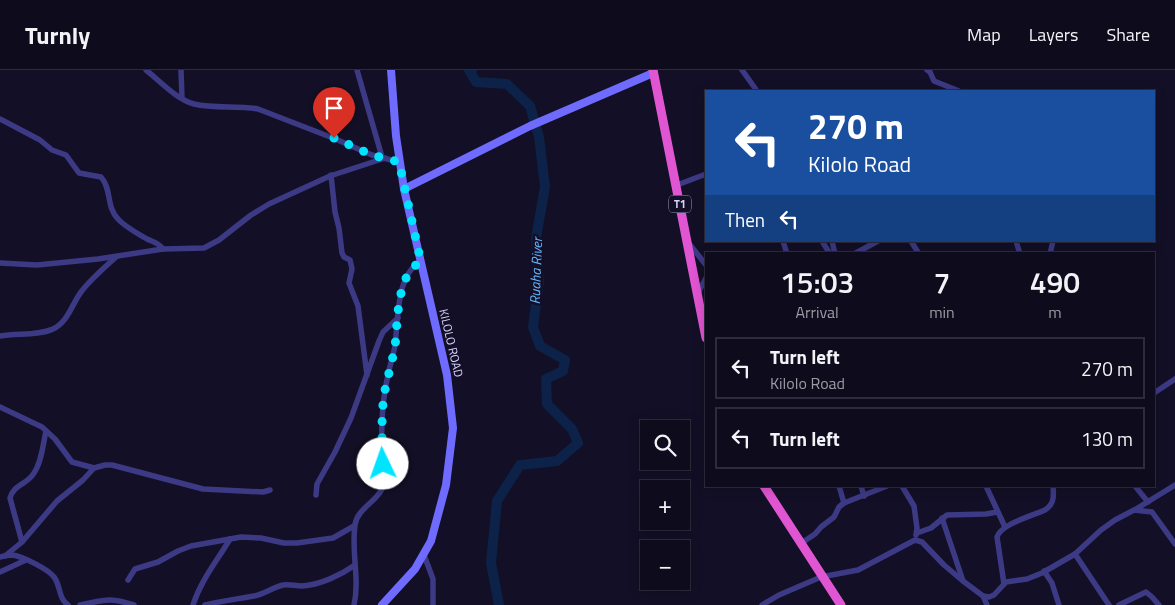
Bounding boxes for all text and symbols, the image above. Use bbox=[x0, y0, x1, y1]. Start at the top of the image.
text: Turnly bbox=[25, 17, 90, 53]
text: Map bbox=[967, 21, 1001, 48]
text: Layers bbox=[1029, 21, 1078, 48]
text: Share bbox=[1106, 21, 1150, 48]
pin bbox=[313, 87, 355, 138]
icon: arrive bbox=[320, 94, 348, 122]
text: 270 m bbox=[808, 99, 904, 153]
icon: left bbox=[725, 110, 790, 175]
text: Kilolo Road bbox=[808, 147, 911, 181]
road number: T1 bbox=[669, 196, 691, 212]
text: Then bbox=[725, 205, 765, 234]
icon: left bbox=[775, 205, 803, 233]
water label: Ruaha River bbox=[524, 236, 547, 305]
text: 15:03 bbox=[780, 259, 854, 305]
text: 7 bbox=[934, 259, 950, 305]
text: 490 bbox=[1030, 259, 1080, 305]
text: Arrival bbox=[795, 300, 839, 324]
text: min bbox=[929, 300, 955, 324]
text: m bbox=[1048, 300, 1062, 324]
street label: KILOLO ROAD bbox=[434, 307, 469, 379]
text: Turn left bbox=[770, 342, 840, 371]
icon: left bbox=[727, 354, 755, 382]
text: 270 m bbox=[1081, 354, 1133, 383]
text: Kilolo Road bbox=[770, 371, 845, 395]
map controls bbox=[640, 420, 690, 590]
button: search bbox=[640, 420, 690, 470]
icon: left bbox=[727, 424, 755, 452]
text: Turn left bbox=[770, 424, 840, 453]
text: 130 m bbox=[1081, 424, 1133, 453]
position arrow bbox=[356, 437, 408, 489]
button: + bbox=[640, 480, 690, 530]
button: − bbox=[640, 540, 690, 590]

